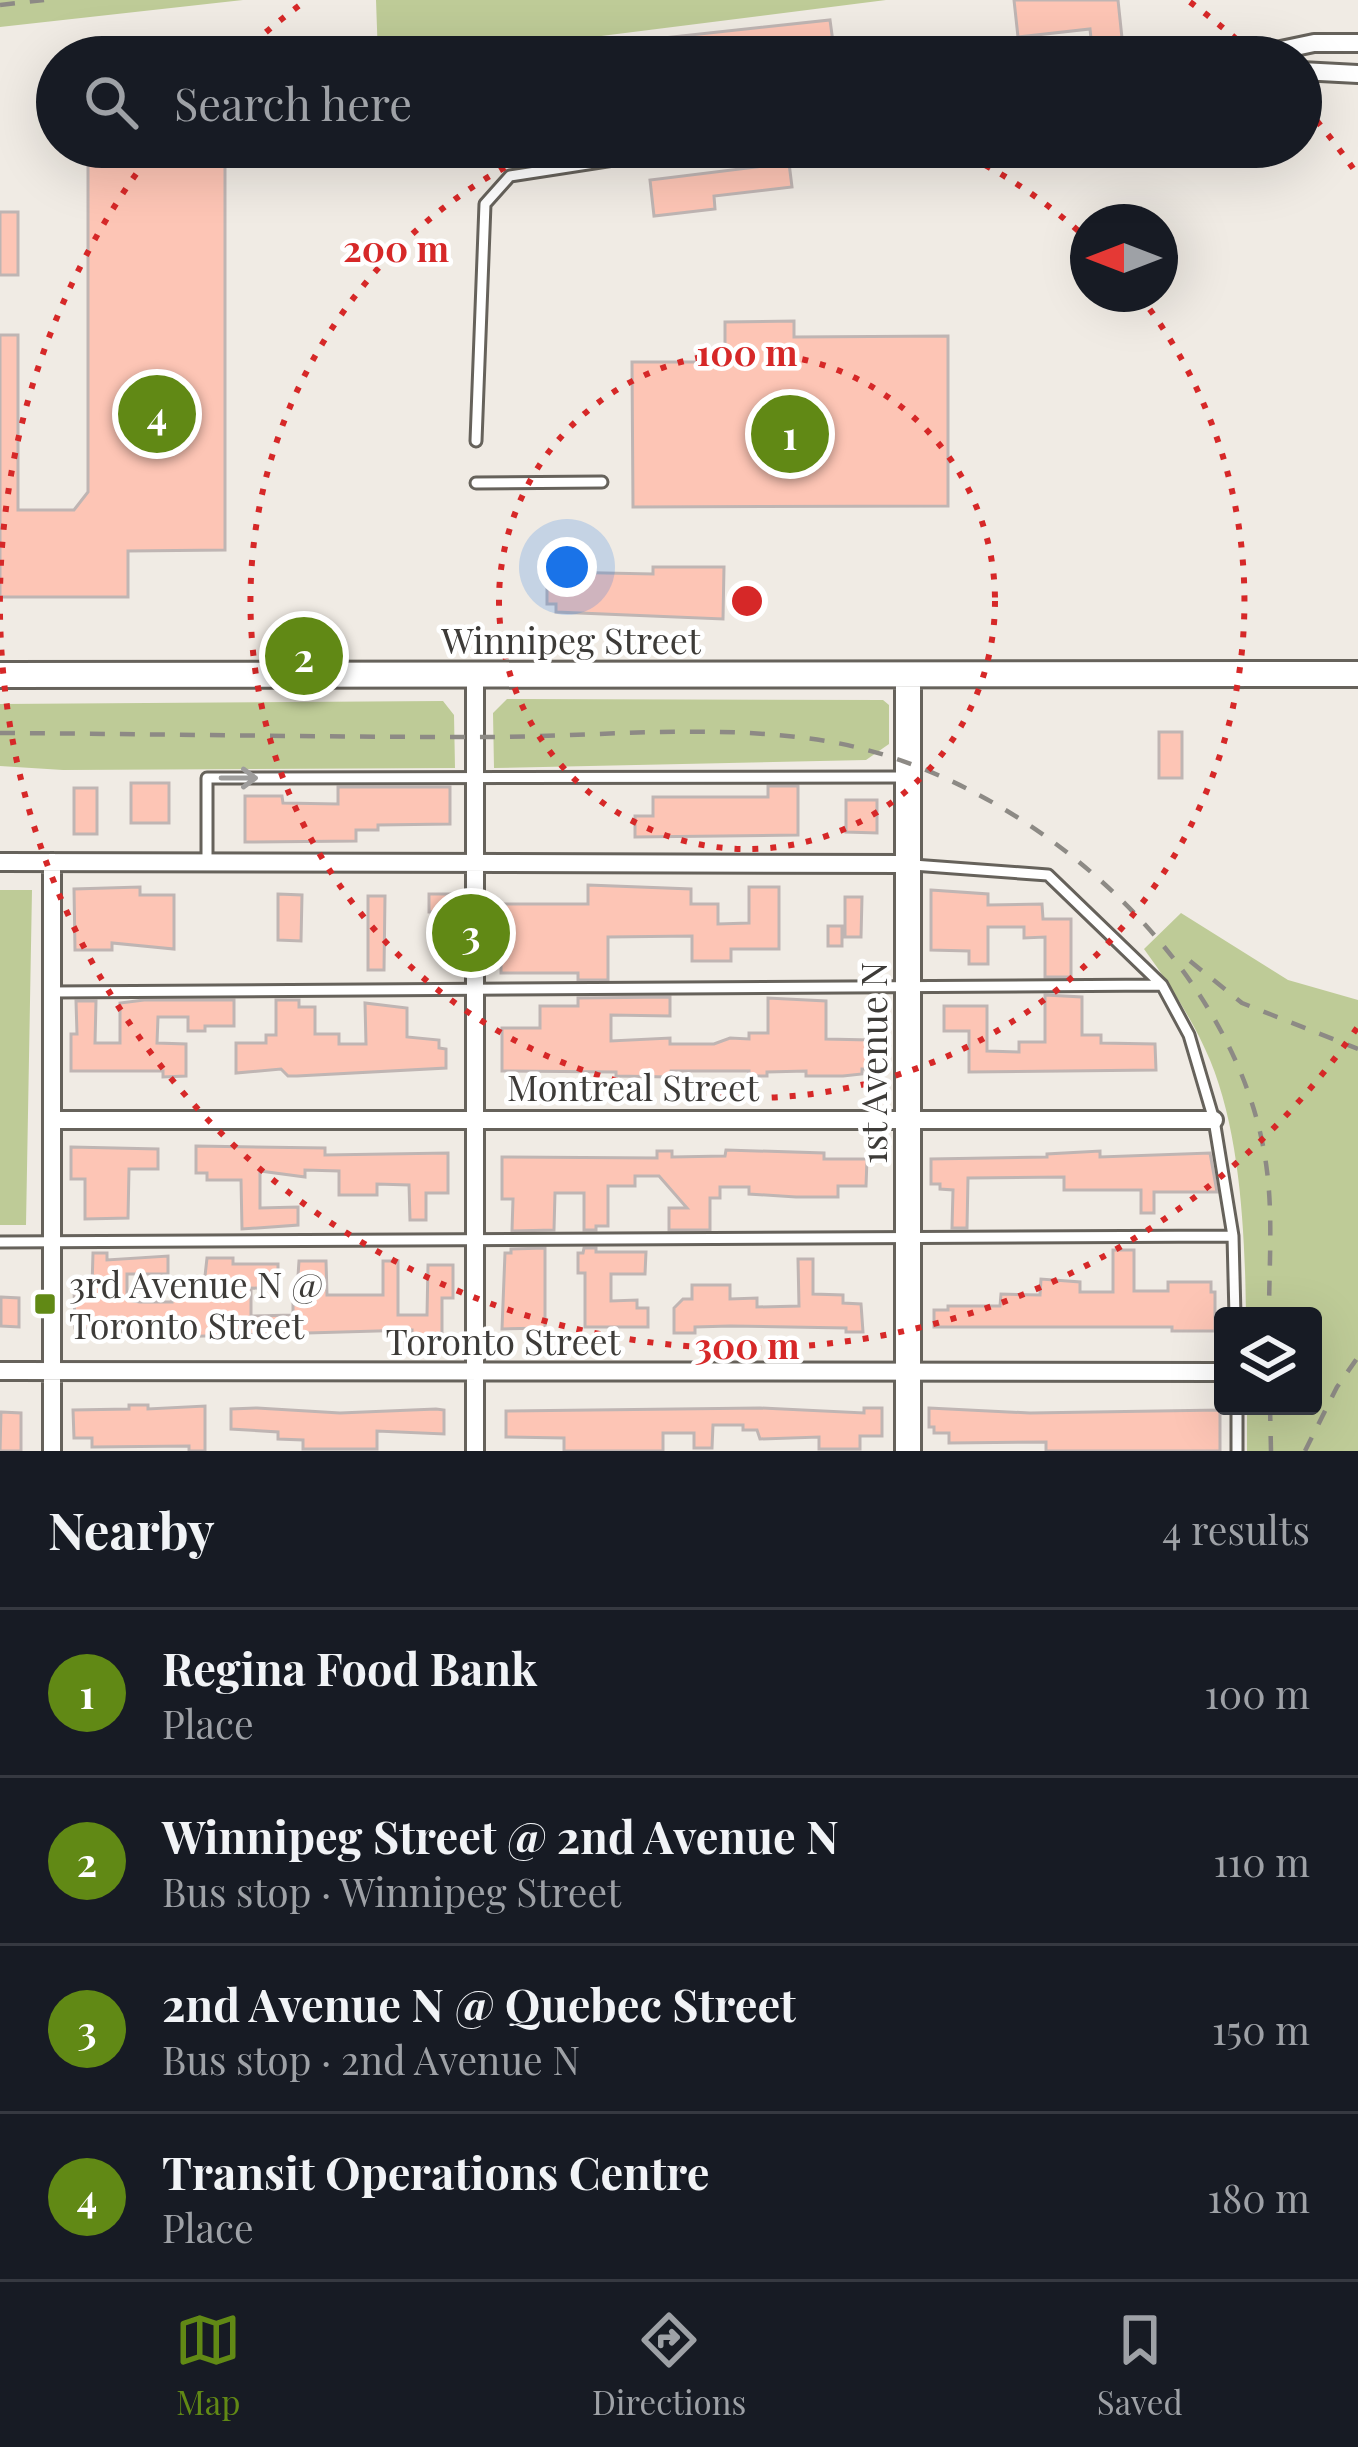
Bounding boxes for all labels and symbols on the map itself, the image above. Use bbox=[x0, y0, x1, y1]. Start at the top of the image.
north arrow bbox=[1070, 204, 1178, 312]
text: 200 m bbox=[343, 223, 450, 271]
text: 100 m bbox=[696, 327, 798, 375]
pin: 4 bbox=[118, 369, 196, 459]
pin: 1 bbox=[751, 389, 829, 479]
your location bbox=[537, 537, 597, 597]
centre of rings bbox=[726, 580, 768, 622]
pin: 2 bbox=[265, 611, 343, 701]
street label: Winnipeg Street bbox=[440, 615, 702, 663]
one-way arrow bbox=[219, 767, 258, 789]
pin: 3 bbox=[432, 888, 510, 978]
street label: 1st Avenue N bbox=[848, 962, 896, 1164]
street label: Montreal Street bbox=[507, 1062, 760, 1110]
place label: 3rd Avenue N @ Toronto Street bbox=[69, 1259, 323, 1348]
marker: 3rd Avenue N @ Toronto Street bbox=[32, 1291, 58, 1317]
street label: Toronto Street bbox=[385, 1316, 622, 1364]
text: 300 m bbox=[695, 1320, 800, 1368]

